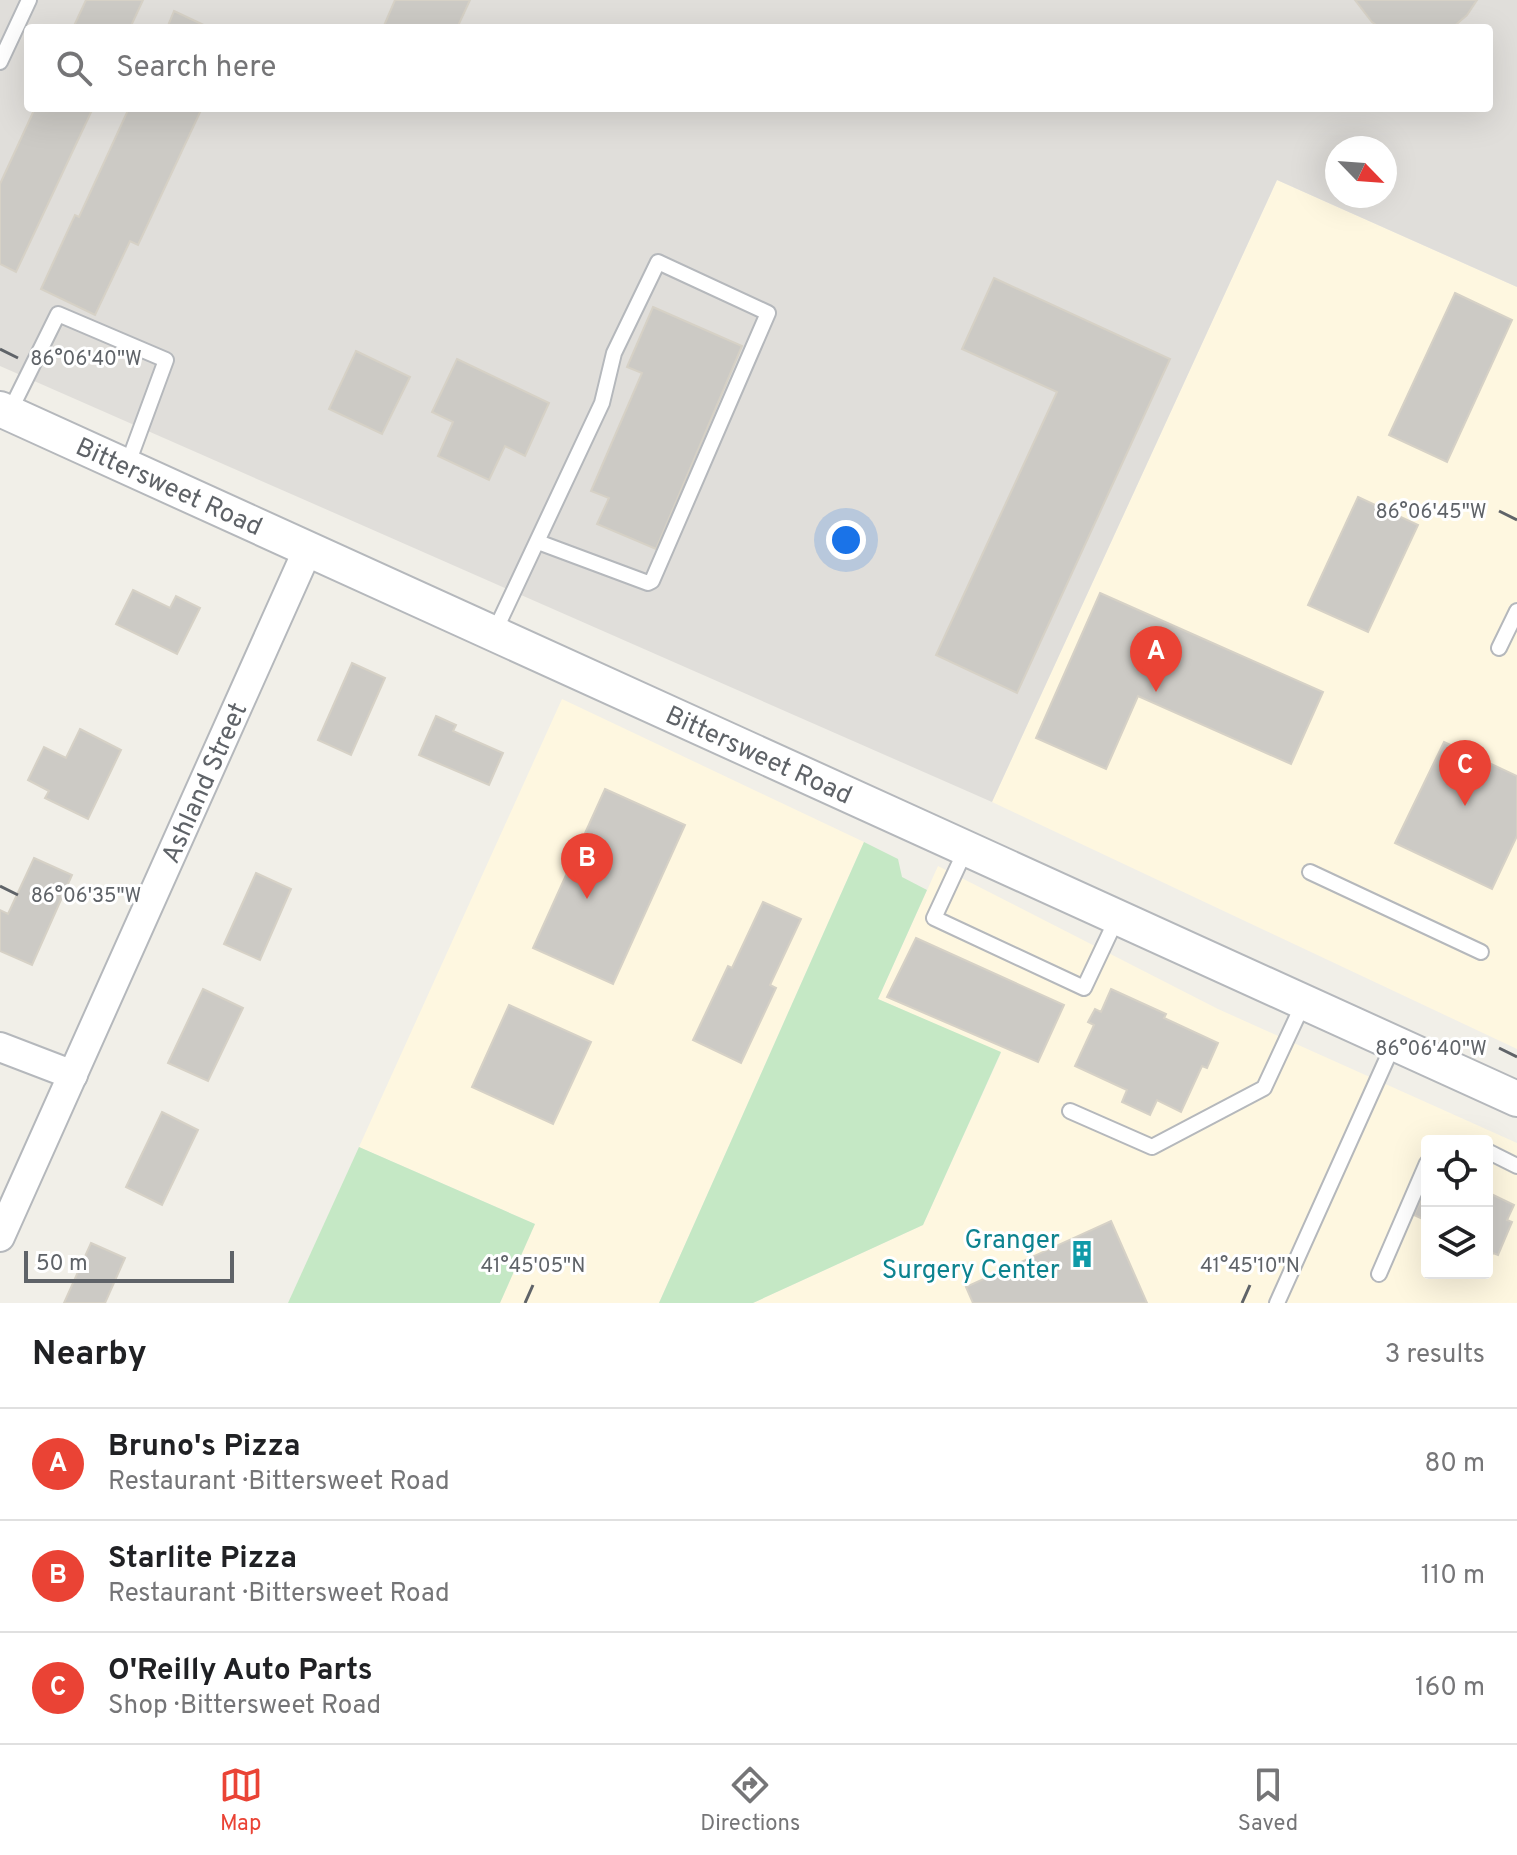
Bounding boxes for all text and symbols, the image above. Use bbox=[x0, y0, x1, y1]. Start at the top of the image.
search box bbox=[24, 24, 1493, 112]
icon: search bbox=[52, 46, 96, 90]
text: Search here bbox=[116, 50, 276, 87]
north arrow bbox=[1325, 136, 1397, 208]
text: 86°06'40"W bbox=[30, 347, 142, 373]
street label: Bittersweet Road bbox=[70, 432, 267, 545]
text: 86°06'45"W bbox=[1375, 500, 1487, 526]
your location bbox=[826, 520, 866, 560]
pin: A bbox=[1130, 626, 1182, 692]
street label: Ashland Street bbox=[155, 698, 256, 869]
street label: Bittersweet Road bbox=[660, 700, 857, 813]
pin: C bbox=[1439, 740, 1491, 806]
pin: B bbox=[561, 833, 613, 899]
text: 86°06'35"W bbox=[31, 884, 141, 910]
text: 86°06'40"W bbox=[1375, 1037, 1487, 1063]
map controls bbox=[1421, 1135, 1493, 1279]
button: locate bbox=[1421, 1135, 1493, 1207]
button: layers bbox=[1421, 1207, 1493, 1279]
place label: Granger Surgery Center bbox=[882, 1225, 1060, 1288]
building icon: Granger Surgery Center bbox=[1067, 1239, 1097, 1269]
scale bar bbox=[24, 1247, 234, 1283]
text: 50 m bbox=[36, 1251, 88, 1278]
text: 41°45'05"N bbox=[481, 1254, 585, 1280]
text: 41°45'10"N bbox=[1200, 1254, 1300, 1280]
text: Nearby bbox=[32, 1334, 147, 1377]
text: 3 results bbox=[1385, 1339, 1485, 1372]
text: Bruno's Pizza bbox=[108, 1429, 301, 1466]
text: A bbox=[49, 1448, 67, 1481]
text: 80 m bbox=[1425, 1448, 1485, 1481]
text: Restaurant · Bittersweet Road bbox=[108, 1466, 450, 1499]
text: Starlite Pizza bbox=[108, 1541, 297, 1578]
text: B bbox=[49, 1560, 67, 1593]
text: 110 m bbox=[1421, 1560, 1485, 1593]
text: Restaurant · Bittersweet Road bbox=[108, 1578, 450, 1611]
text: O'Reilly Auto Parts bbox=[108, 1653, 373, 1690]
text: C bbox=[50, 1672, 66, 1705]
text: 160 m bbox=[1415, 1672, 1485, 1705]
text: Shop · Bittersweet Road bbox=[108, 1690, 381, 1723]
tab: Map bbox=[219, 1763, 263, 1838]
tab: Directions bbox=[700, 1763, 800, 1838]
tab: Saved bbox=[1238, 1763, 1298, 1838]

